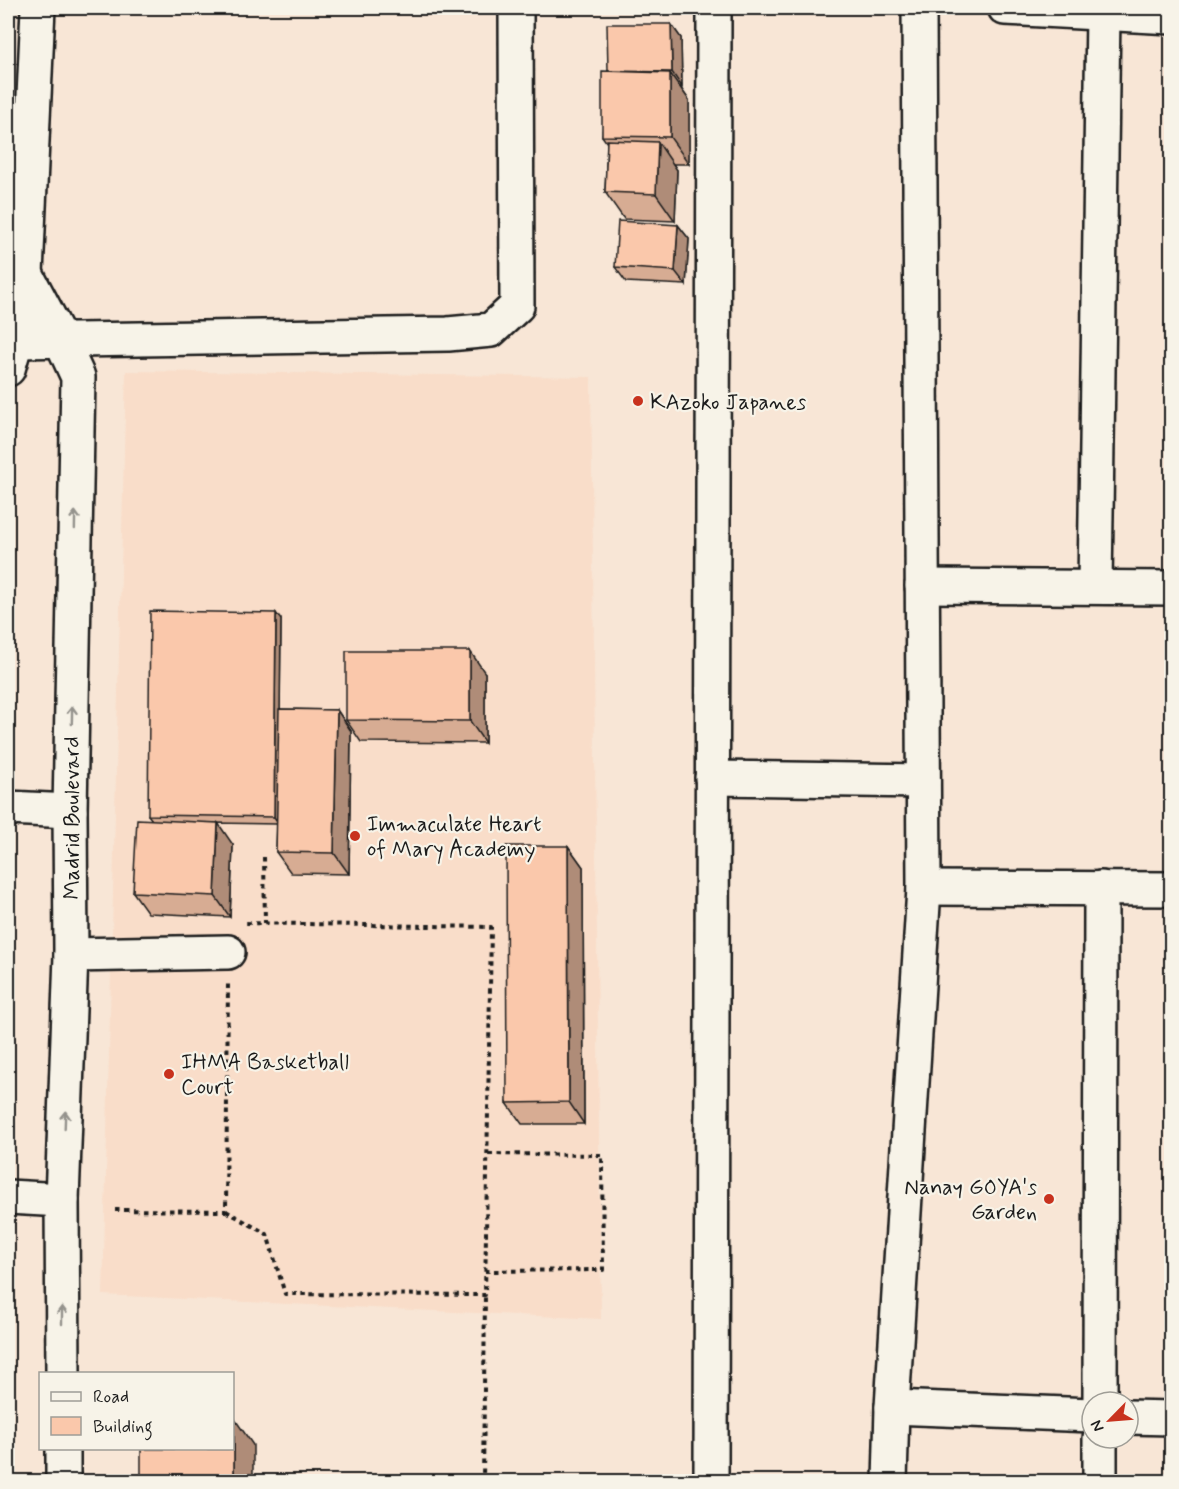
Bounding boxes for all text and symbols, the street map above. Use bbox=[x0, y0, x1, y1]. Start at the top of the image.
place label: KAzoko Japanes bbox=[650, 389, 807, 417]
marker: KAzoko Japanes bbox=[631, 394, 645, 408]
one-way arrow bbox=[69, 511, 81, 531]
one-way arrow bbox=[66, 706, 77, 726]
street label: Madrid Boulevard bbox=[59, 736, 87, 900]
place label: Immaculate Heart of Mary Academy bbox=[367, 811, 541, 864]
marker: Immaculate Heart of Mary Academy bbox=[348, 829, 362, 843]
place label: IHMA Basketball Court bbox=[181, 1049, 349, 1102]
marker: IHMA Basketball Court bbox=[162, 1067, 176, 1081]
one-way arrow bbox=[59, 1111, 71, 1131]
place label: Nanay GOYA's Garden bbox=[904, 1174, 1037, 1227]
marker: Nanay GOYA's Garden bbox=[1042, 1192, 1056, 1206]
one-way arrow bbox=[56, 1306, 68, 1326]
legend bbox=[39, 1372, 234, 1450]
text: Road bbox=[93, 1385, 129, 1409]
north arrow bbox=[1080, 1390, 1140, 1450]
text: Building bbox=[93, 1415, 153, 1441]
text: N bbox=[1086, 1416, 1110, 1435]

